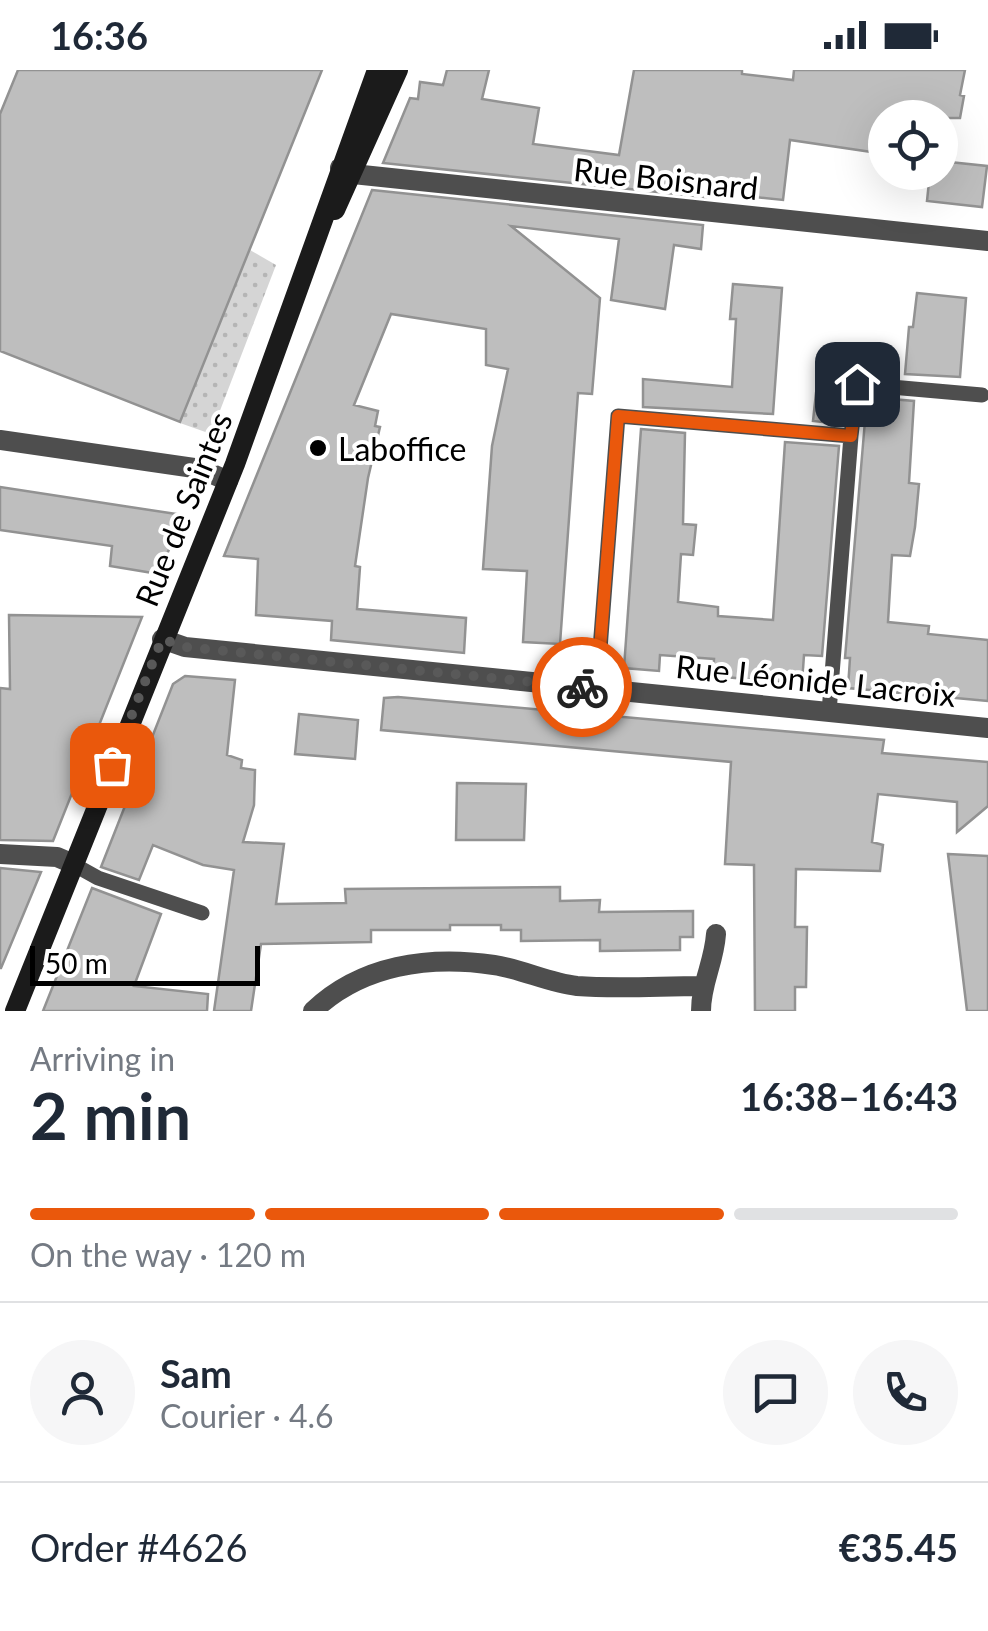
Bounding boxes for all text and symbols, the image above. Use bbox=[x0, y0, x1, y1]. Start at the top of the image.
text: 16:36 bbox=[50, 12, 148, 58]
map controls bbox=[868, 100, 958, 190]
button: locate bbox=[868, 100, 958, 190]
street label: Rue Boisnard bbox=[572, 149, 760, 207]
pin bbox=[815, 342, 900, 427]
icon: home bbox=[830, 357, 885, 412]
street label: Rue de Saintes bbox=[126, 406, 240, 612]
place label: Laboffice bbox=[338, 429, 466, 468]
marker: Laboffice bbox=[307, 437, 329, 459]
courier bbox=[532, 637, 632, 737]
street label: Rue Léonide Lacroix bbox=[674, 646, 958, 714]
icon: bike bbox=[555, 660, 610, 715]
pin bbox=[70, 723, 155, 808]
icon: bag bbox=[85, 738, 140, 793]
scale bar bbox=[30, 941, 260, 986]
text: 50 m bbox=[45, 946, 108, 980]
text: Arriving in bbox=[30, 1039, 175, 1078]
text: 16:38–16:43 bbox=[740, 1073, 958, 1119]
text: 2 min bbox=[30, 1076, 191, 1154]
text: On the way · 120 m bbox=[30, 1235, 306, 1274]
button: person bbox=[30, 1340, 135, 1445]
button: chat bbox=[723, 1340, 828, 1445]
button: phone bbox=[853, 1340, 958, 1445]
text: Sam bbox=[160, 1350, 232, 1396]
text: Courier · 4.6 bbox=[160, 1396, 334, 1435]
text: Order #4626 bbox=[30, 1524, 247, 1570]
text: €35.45 bbox=[839, 1524, 958, 1570]

